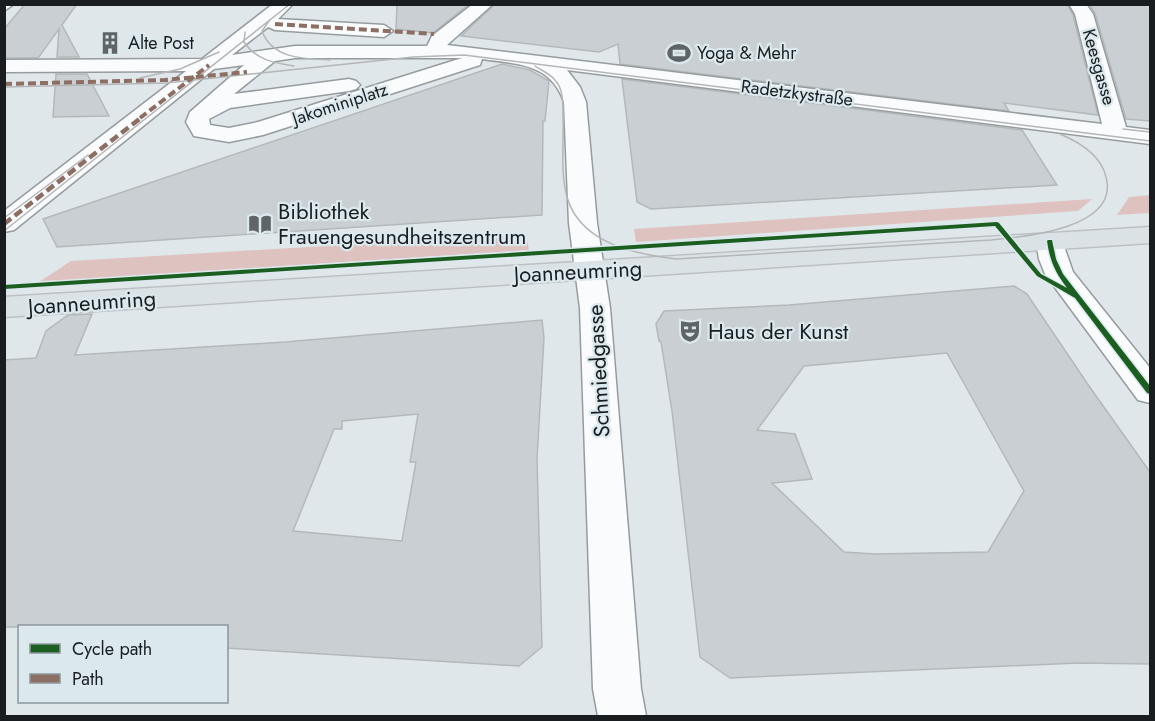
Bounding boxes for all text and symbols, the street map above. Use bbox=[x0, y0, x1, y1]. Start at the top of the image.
street label: Keesgasse bbox=[1076, 26, 1122, 108]
building icon: Alte Post bbox=[97, 30, 123, 56]
place label: Alte Post bbox=[128, 30, 194, 56]
sports icon: Yoga & Mehr bbox=[666, 40, 692, 66]
place label: Yoga & Mehr bbox=[697, 40, 797, 66]
street label: Radetzkystraße bbox=[739, 73, 855, 113]
street label: Jakominiplatz bbox=[287, 76, 392, 132]
place label: Bibliothek Frauengesundheitszentrum bbox=[278, 195, 526, 252]
library icon: Bibliothek Frauengesundheitszentrum bbox=[247, 211, 273, 237]
street label: Joanneumring bbox=[510, 252, 643, 290]
street label: Joanneumring bbox=[24, 282, 157, 323]
street label: Schmiedgasse bbox=[579, 304, 617, 438]
place label: Haus der Kunst bbox=[708, 315, 849, 347]
theatre icon: Haus der Kunst bbox=[677, 318, 703, 344]
legend bbox=[18, 625, 228, 703]
text: Cycle path bbox=[72, 636, 152, 662]
text: Path bbox=[72, 666, 104, 692]

